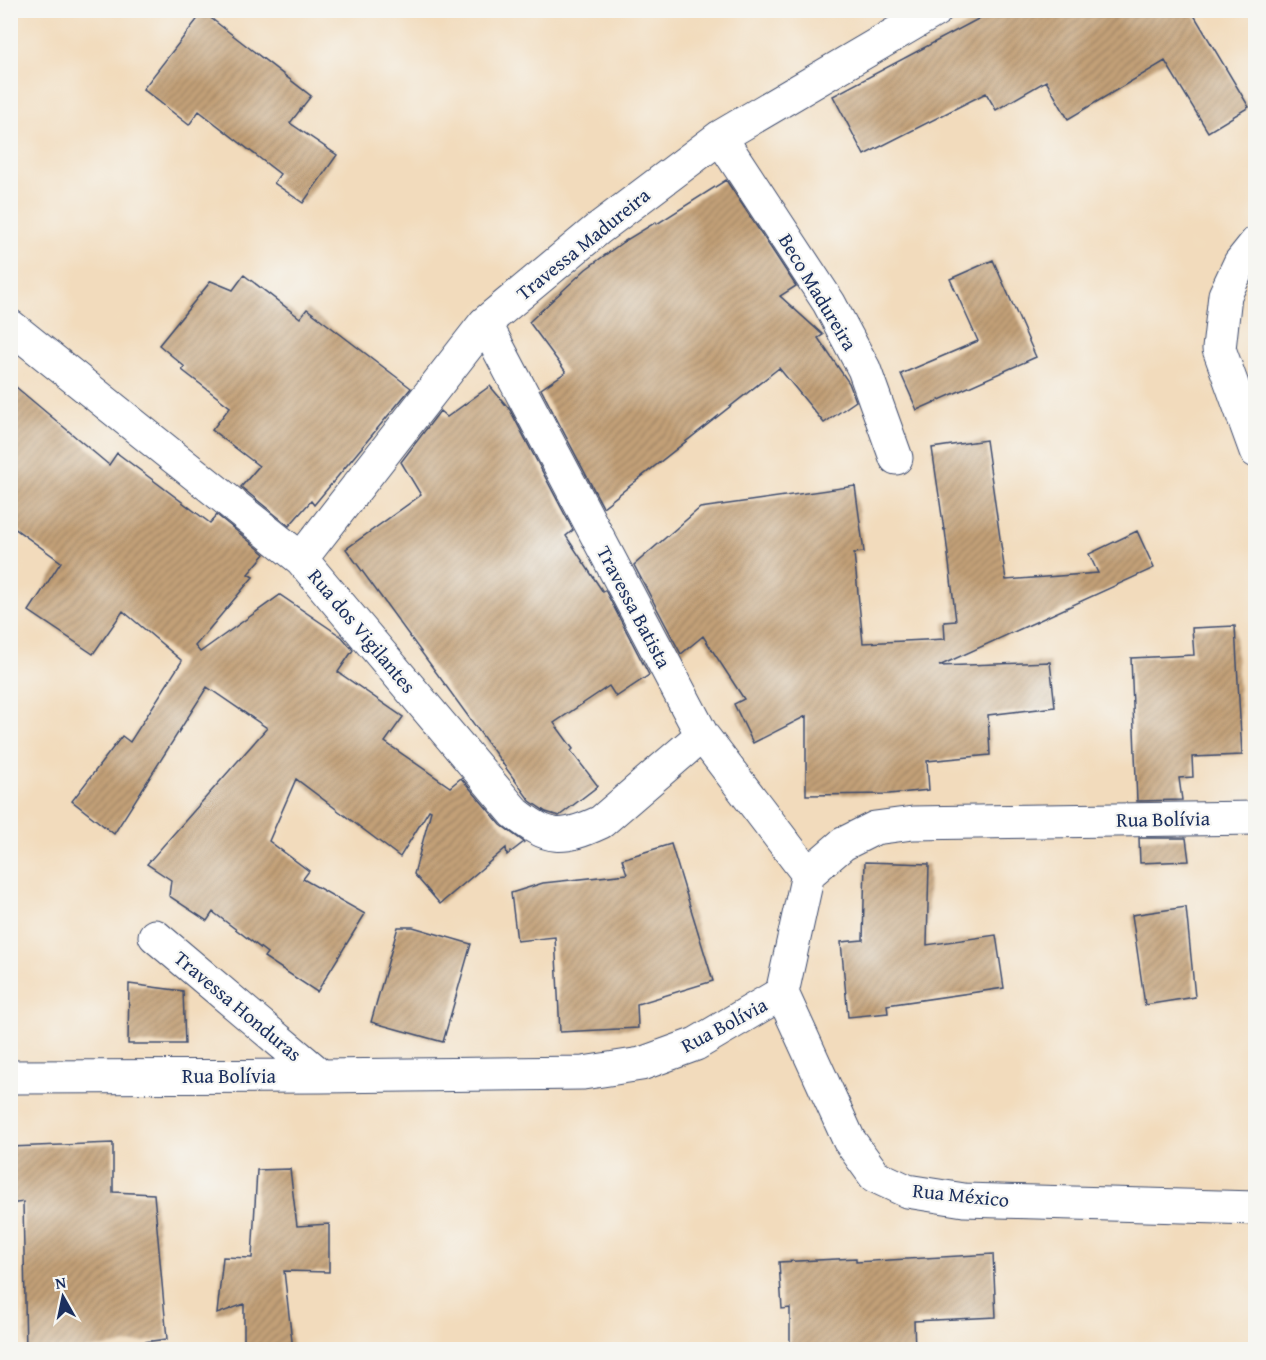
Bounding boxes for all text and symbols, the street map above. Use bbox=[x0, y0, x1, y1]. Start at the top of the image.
street label: Travessa Madureira bbox=[510, 180, 656, 307]
street label: Beco Madureira bbox=[772, 228, 865, 356]
street label: Travessa Batista bbox=[590, 540, 679, 674]
street label: Rua dos Vigilantes bbox=[302, 562, 423, 699]
street label: Rua Bolívia bbox=[1116, 803, 1211, 834]
street label: Travessa Honduras bbox=[168, 944, 308, 1068]
street label: Rua Bolívia bbox=[675, 989, 773, 1059]
street label: Rua Bolívia bbox=[182, 1061, 277, 1090]
street label: Rua México bbox=[911, 1175, 1011, 1214]
north arrow bbox=[33, 1267, 93, 1327]
text: N bbox=[53, 1269, 68, 1295]

